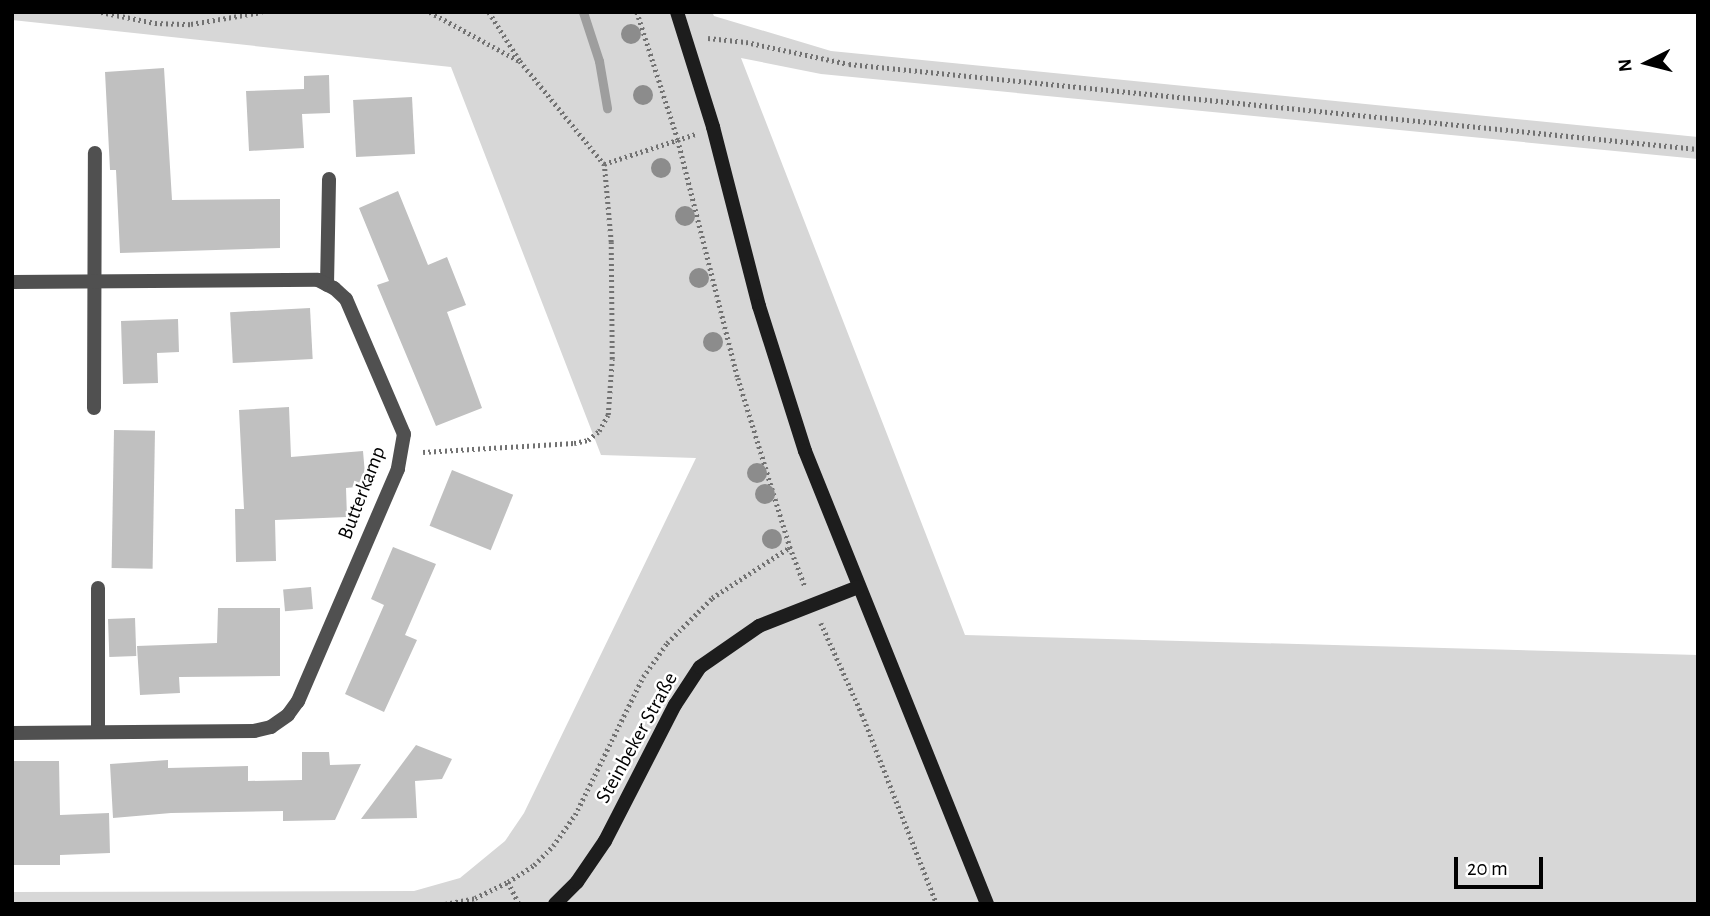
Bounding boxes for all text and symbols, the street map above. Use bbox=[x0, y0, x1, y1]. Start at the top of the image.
north arrow bbox=[1612, 28, 1682, 98]
text: N bbox=[1615, 58, 1636, 73]
street label: Butterkamp bbox=[333, 443, 391, 543]
street label: Steinbeker Straße bbox=[591, 668, 683, 808]
scale bar bbox=[1458, 842, 1547, 886]
text: 20 m bbox=[1467, 858, 1508, 879]

